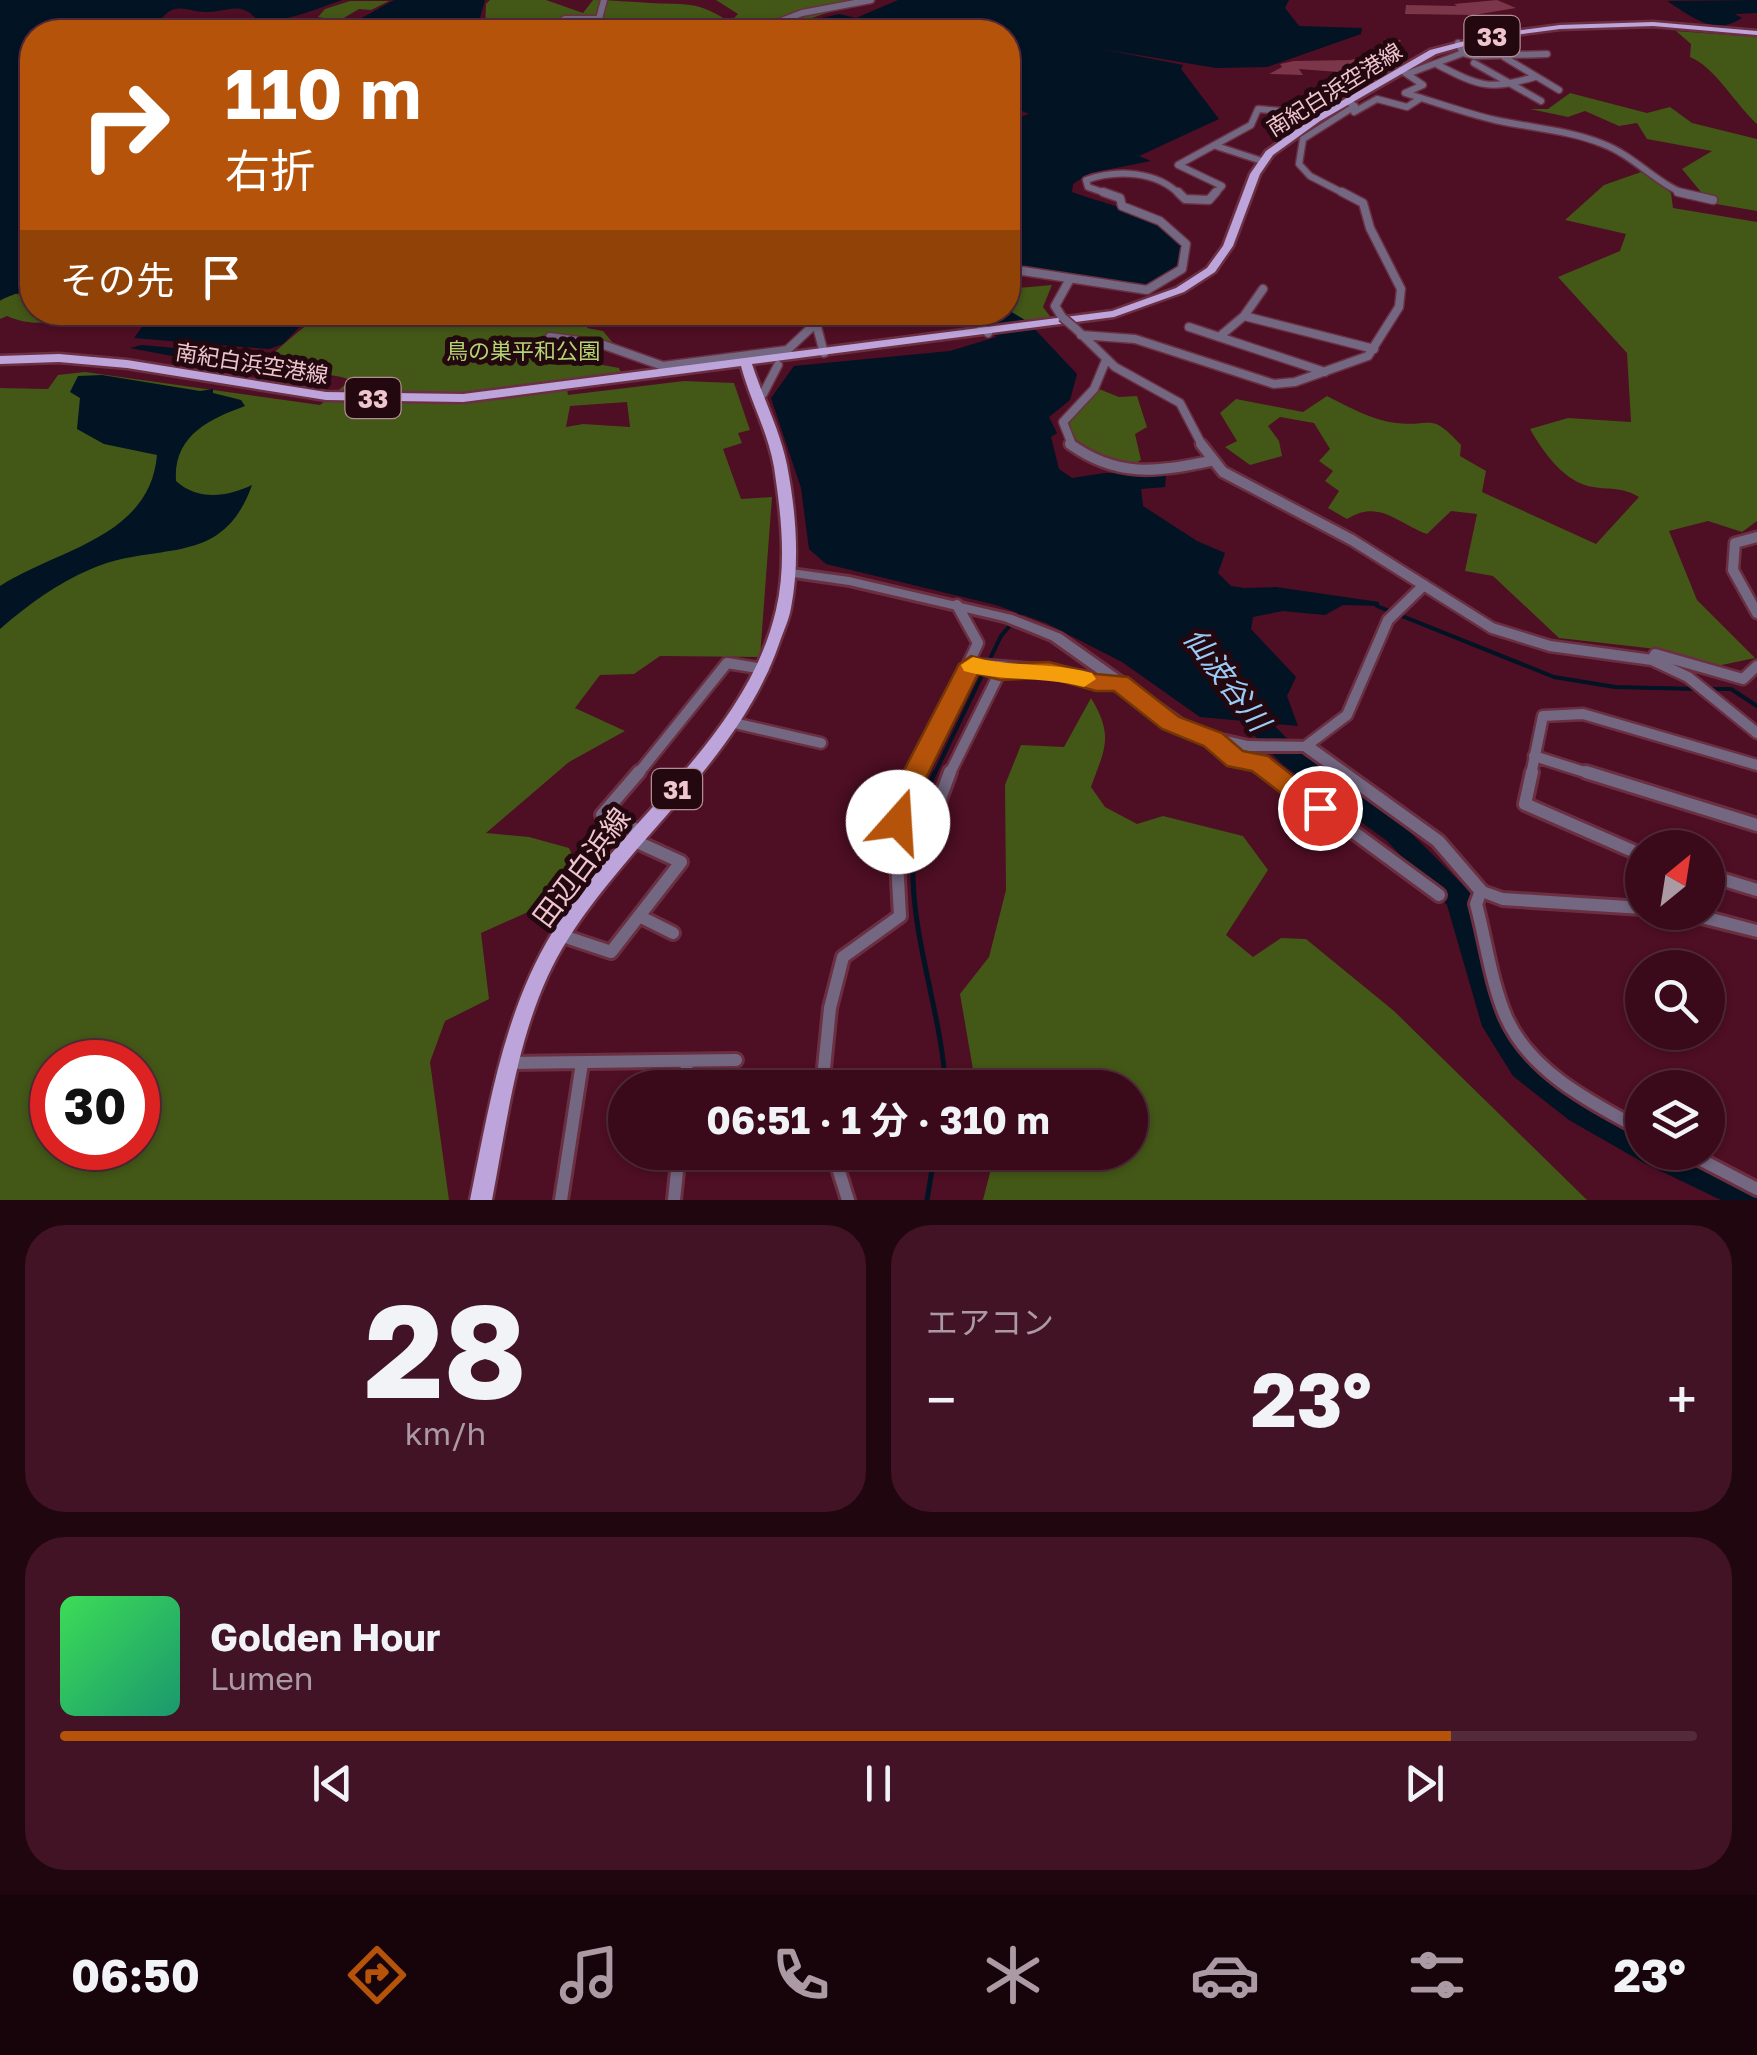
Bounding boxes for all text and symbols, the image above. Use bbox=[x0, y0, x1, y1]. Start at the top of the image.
road number: 33 bbox=[1464, 16, 1520, 56]
street label: 南紀白浜空港線 bbox=[1262, 37, 1406, 141]
text: 110 m bbox=[225, 50, 421, 134]
icon: right bbox=[60, 60, 190, 190]
text: 右折 bbox=[225, 143, 315, 197]
icon: arrive bbox=[194, 250, 249, 305]
text: その先 bbox=[60, 257, 174, 302]
park label: 鳥の巣平和公園 bbox=[446, 337, 600, 364]
street label: 南紀白浜空港線 bbox=[174, 338, 330, 388]
road number: 33 bbox=[346, 378, 400, 418]
water label: 仙波谷川 bbox=[1177, 620, 1279, 740]
pin bbox=[1278, 766, 1363, 851]
road number: 31 bbox=[652, 769, 702, 809]
position arrow bbox=[846, 770, 950, 874]
icon: arrive bbox=[1293, 781, 1348, 836]
street label: 田辺白浜線 bbox=[526, 801, 636, 933]
north arrow bbox=[1625, 830, 1725, 930]
map controls bbox=[1625, 830, 1725, 1170]
button: search bbox=[1625, 950, 1725, 1050]
speed limit sign: 30 bbox=[30, 1040, 160, 1170]
button: layers bbox=[1625, 1070, 1725, 1170]
text: 06:51 · 1 分 · 310 m bbox=[706, 1097, 1050, 1142]
text: 28 bbox=[364, 1271, 527, 1427]
text: エアコン bbox=[926, 1303, 1054, 1341]
text: 23° bbox=[1251, 1353, 1372, 1444]
text: − bbox=[926, 1366, 956, 1432]
text: + bbox=[1667, 1366, 1697, 1432]
text: km/h bbox=[405, 1414, 486, 1452]
text: Golden Hour bbox=[210, 1614, 441, 1659]
text: Lumen bbox=[210, 1659, 314, 1697]
icon: previous bbox=[305, 1756, 360, 1811]
icon: pause bbox=[851, 1756, 906, 1811]
icon: next bbox=[1397, 1756, 1452, 1811]
icon: directions bbox=[342, 1940, 412, 2010]
icon: music bbox=[554, 1940, 624, 2010]
icon: phone bbox=[766, 1940, 836, 2010]
icon: climate bbox=[978, 1940, 1048, 2010]
icon: car bbox=[1190, 1940, 1260, 2010]
icon: filters bbox=[1402, 1940, 1472, 2010]
text: 06:50 bbox=[71, 1948, 200, 2002]
text: 23° bbox=[1613, 1948, 1686, 2002]

